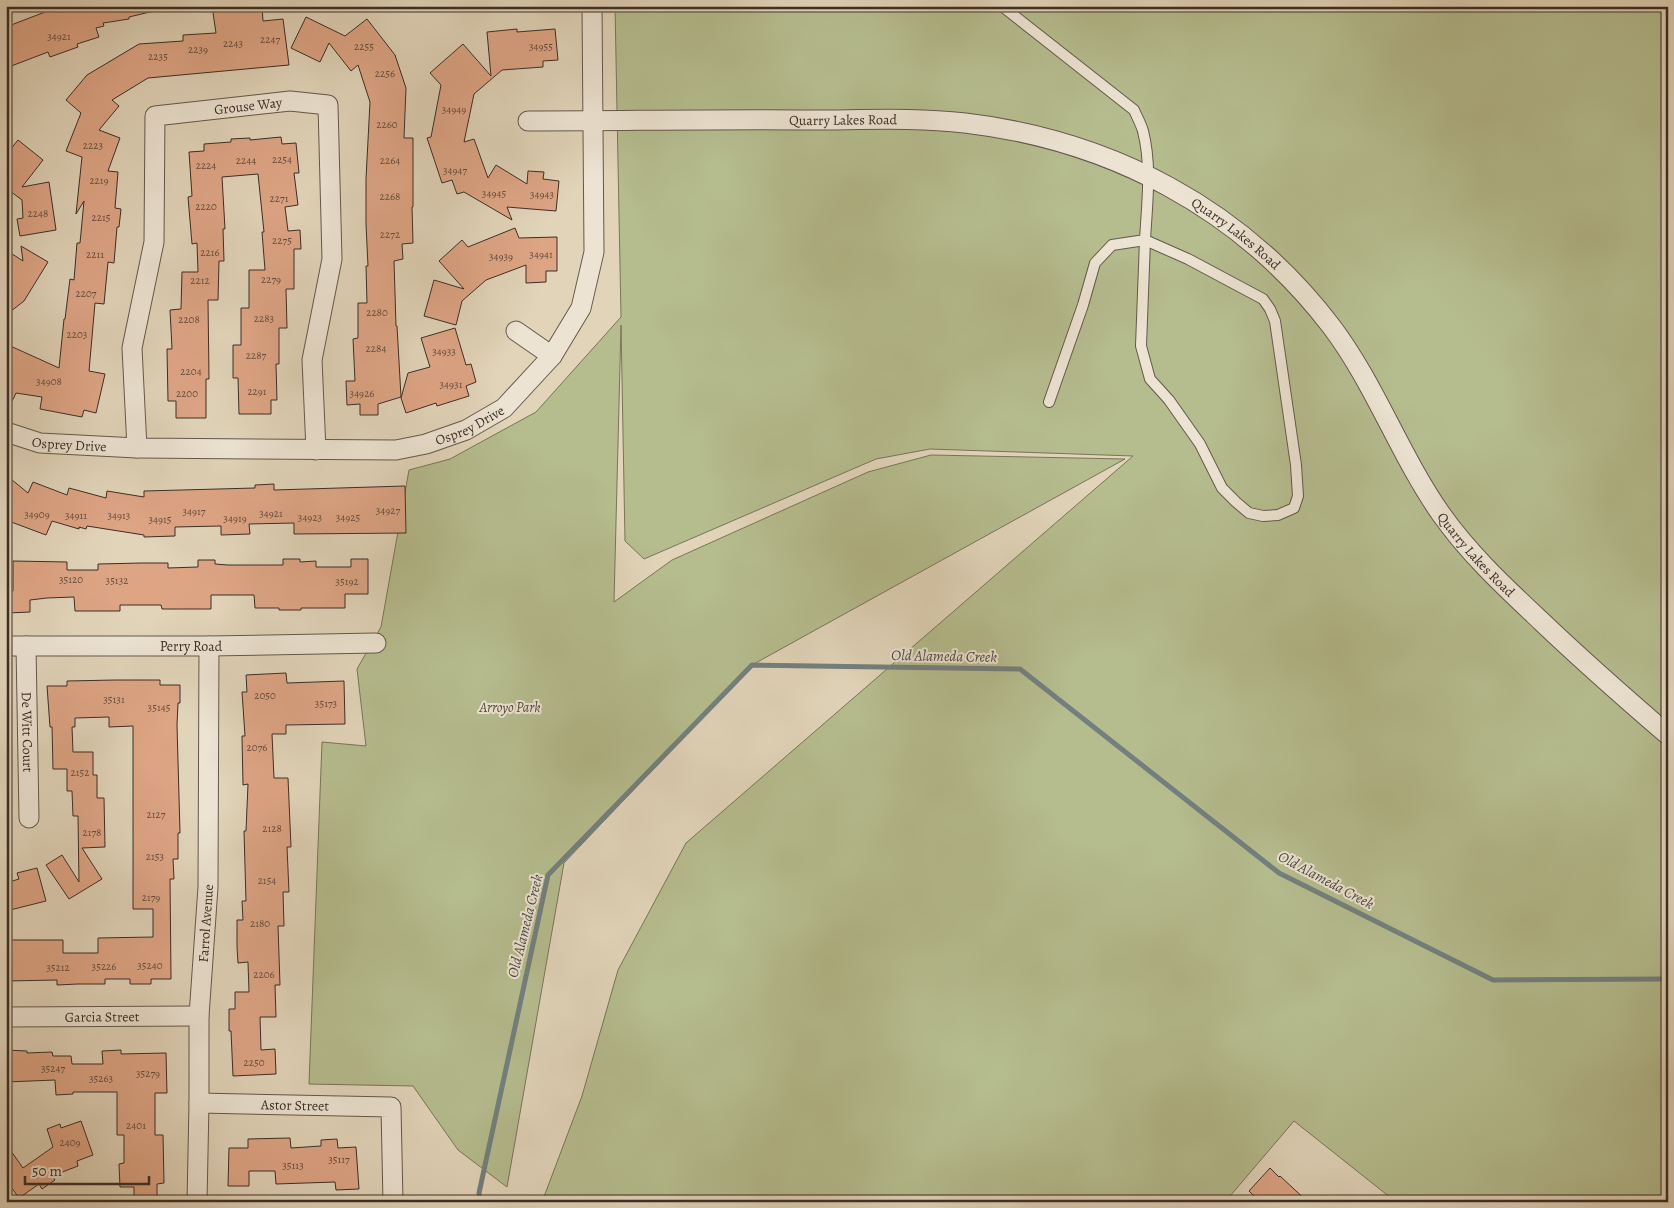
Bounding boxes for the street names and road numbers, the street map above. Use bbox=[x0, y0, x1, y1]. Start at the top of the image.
street label: Grouse Way bbox=[213, 92, 284, 119]
street label: Quarry Lakes Road bbox=[789, 110, 898, 130]
street label: Quarry Lakes Road bbox=[1188, 193, 1285, 274]
street label: Osprey Drive bbox=[432, 400, 508, 450]
street label: Osprey Drive bbox=[29, 431, 107, 456]
street label: Quarry Lakes Road bbox=[1433, 508, 1520, 601]
street label: Perry Road bbox=[160, 636, 223, 656]
street label: De Witt Court bbox=[17, 692, 38, 773]
street label: Farrol Avenue bbox=[193, 883, 218, 963]
street label: Garcia Street bbox=[65, 1007, 140, 1026]
street label: Astor Street bbox=[260, 1095, 330, 1115]

